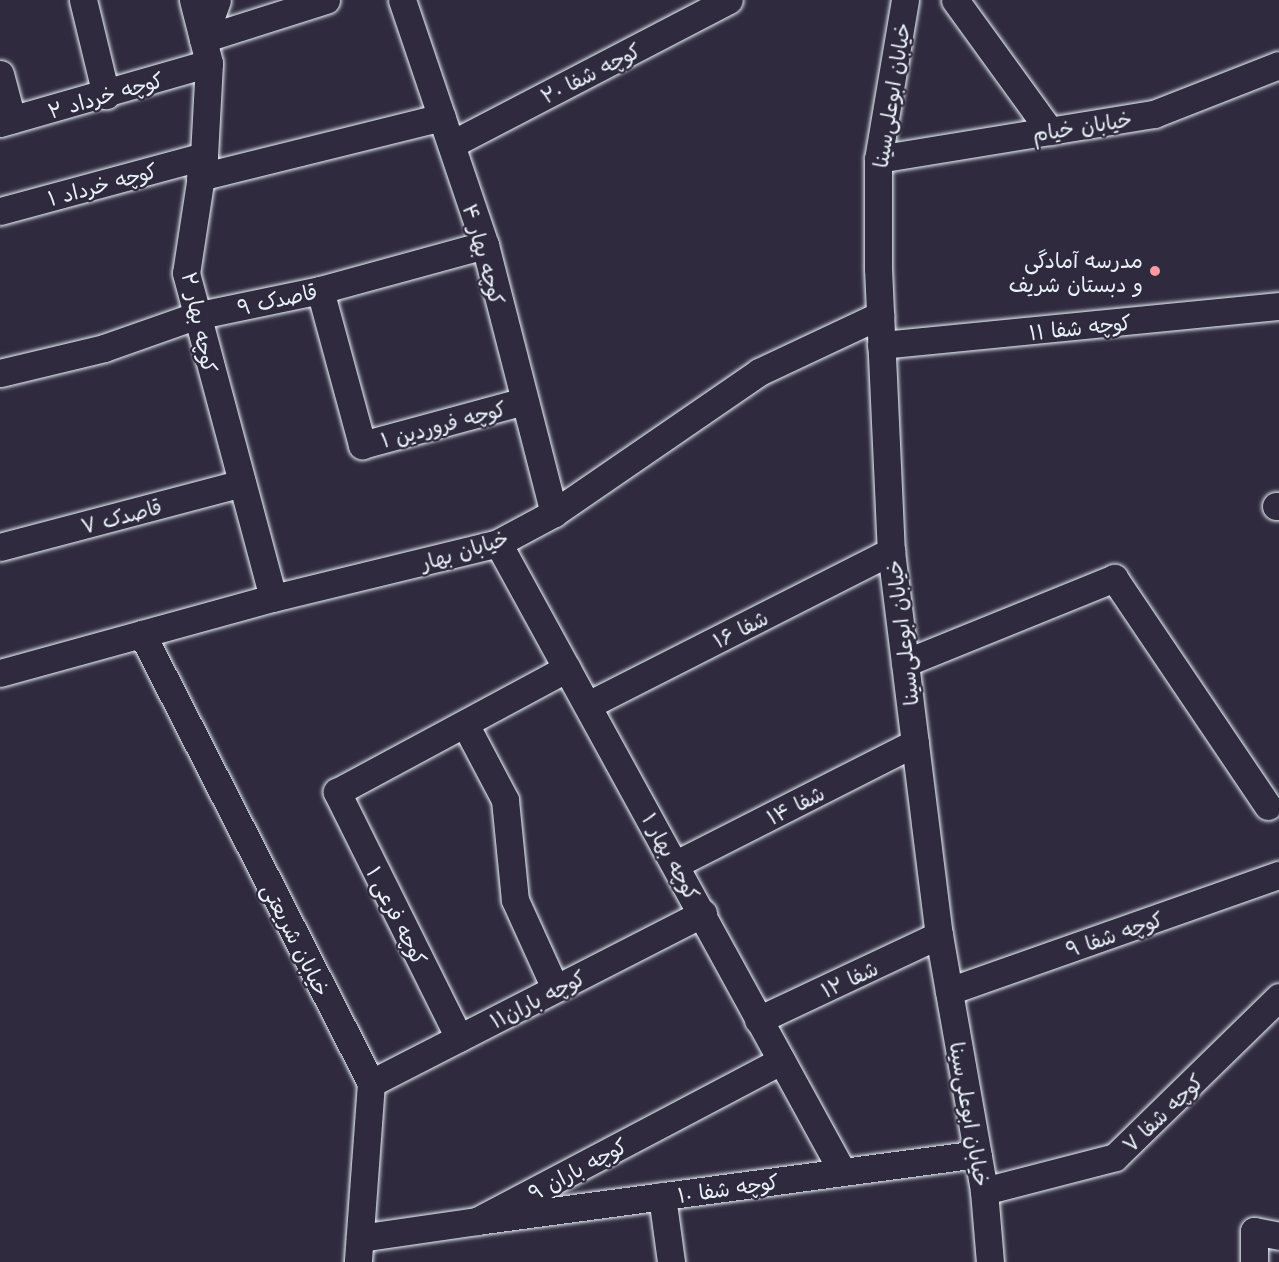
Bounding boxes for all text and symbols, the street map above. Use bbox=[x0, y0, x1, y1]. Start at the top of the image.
street label: خیابان ابوعلی‌سینا bbox=[866, 21, 914, 169]
street label: کوچه شفا ۲۰ bbox=[536, 36, 644, 108]
street label: کوچه خرداد ۲ bbox=[44, 66, 166, 122]
street label: خیابان خیام bbox=[1030, 105, 1134, 145]
street label: کوچه خرداد ۱ bbox=[45, 156, 159, 210]
street label: کوچه بهار ۴ bbox=[459, 200, 511, 308]
place label: مدرسه آمادگی و دبستان شریف bbox=[1009, 246, 1143, 296]
marker: مدرسه آمادگی و دبستان شریف bbox=[1148, 264, 1162, 278]
street label: کوچه بهار ۲ bbox=[178, 269, 224, 375]
street label: قاصدک ۹ bbox=[235, 277, 319, 319]
street label: کوچه شفا ۱۱ bbox=[1028, 308, 1132, 344]
street label: کوچه فروردین ۱ bbox=[378, 394, 508, 452]
street label: قاصدک ۷ bbox=[78, 492, 164, 538]
street label: خیابان بهار bbox=[417, 524, 511, 574]
street label: خیابان ابوعلی‌سینا bbox=[880, 559, 922, 707]
street label: شفا ۱۶ bbox=[708, 604, 772, 652]
street label: شفا ۱۴ bbox=[762, 779, 828, 829]
street label: کوچه بهار ۱ bbox=[638, 808, 706, 904]
street label: کوچه فرعی ۱ bbox=[362, 861, 434, 969]
street label: خیابان شریعتی bbox=[258, 878, 336, 1000]
street label: کوچه شفا ۹ bbox=[1062, 905, 1166, 961]
street label: شفا ۱۲ bbox=[817, 954, 881, 1002]
street label: کوچه باران۱۱ bbox=[485, 963, 589, 1033]
street label: خیابان ابوعلی‌سینا bbox=[946, 1040, 996, 1188]
street label: کوچه شفا ۷ bbox=[1116, 1067, 1208, 1157]
street label: کوچه باران ۹ bbox=[523, 1131, 631, 1205]
street label: کوچه شفا ۱۰ bbox=[676, 1167, 780, 1207]

